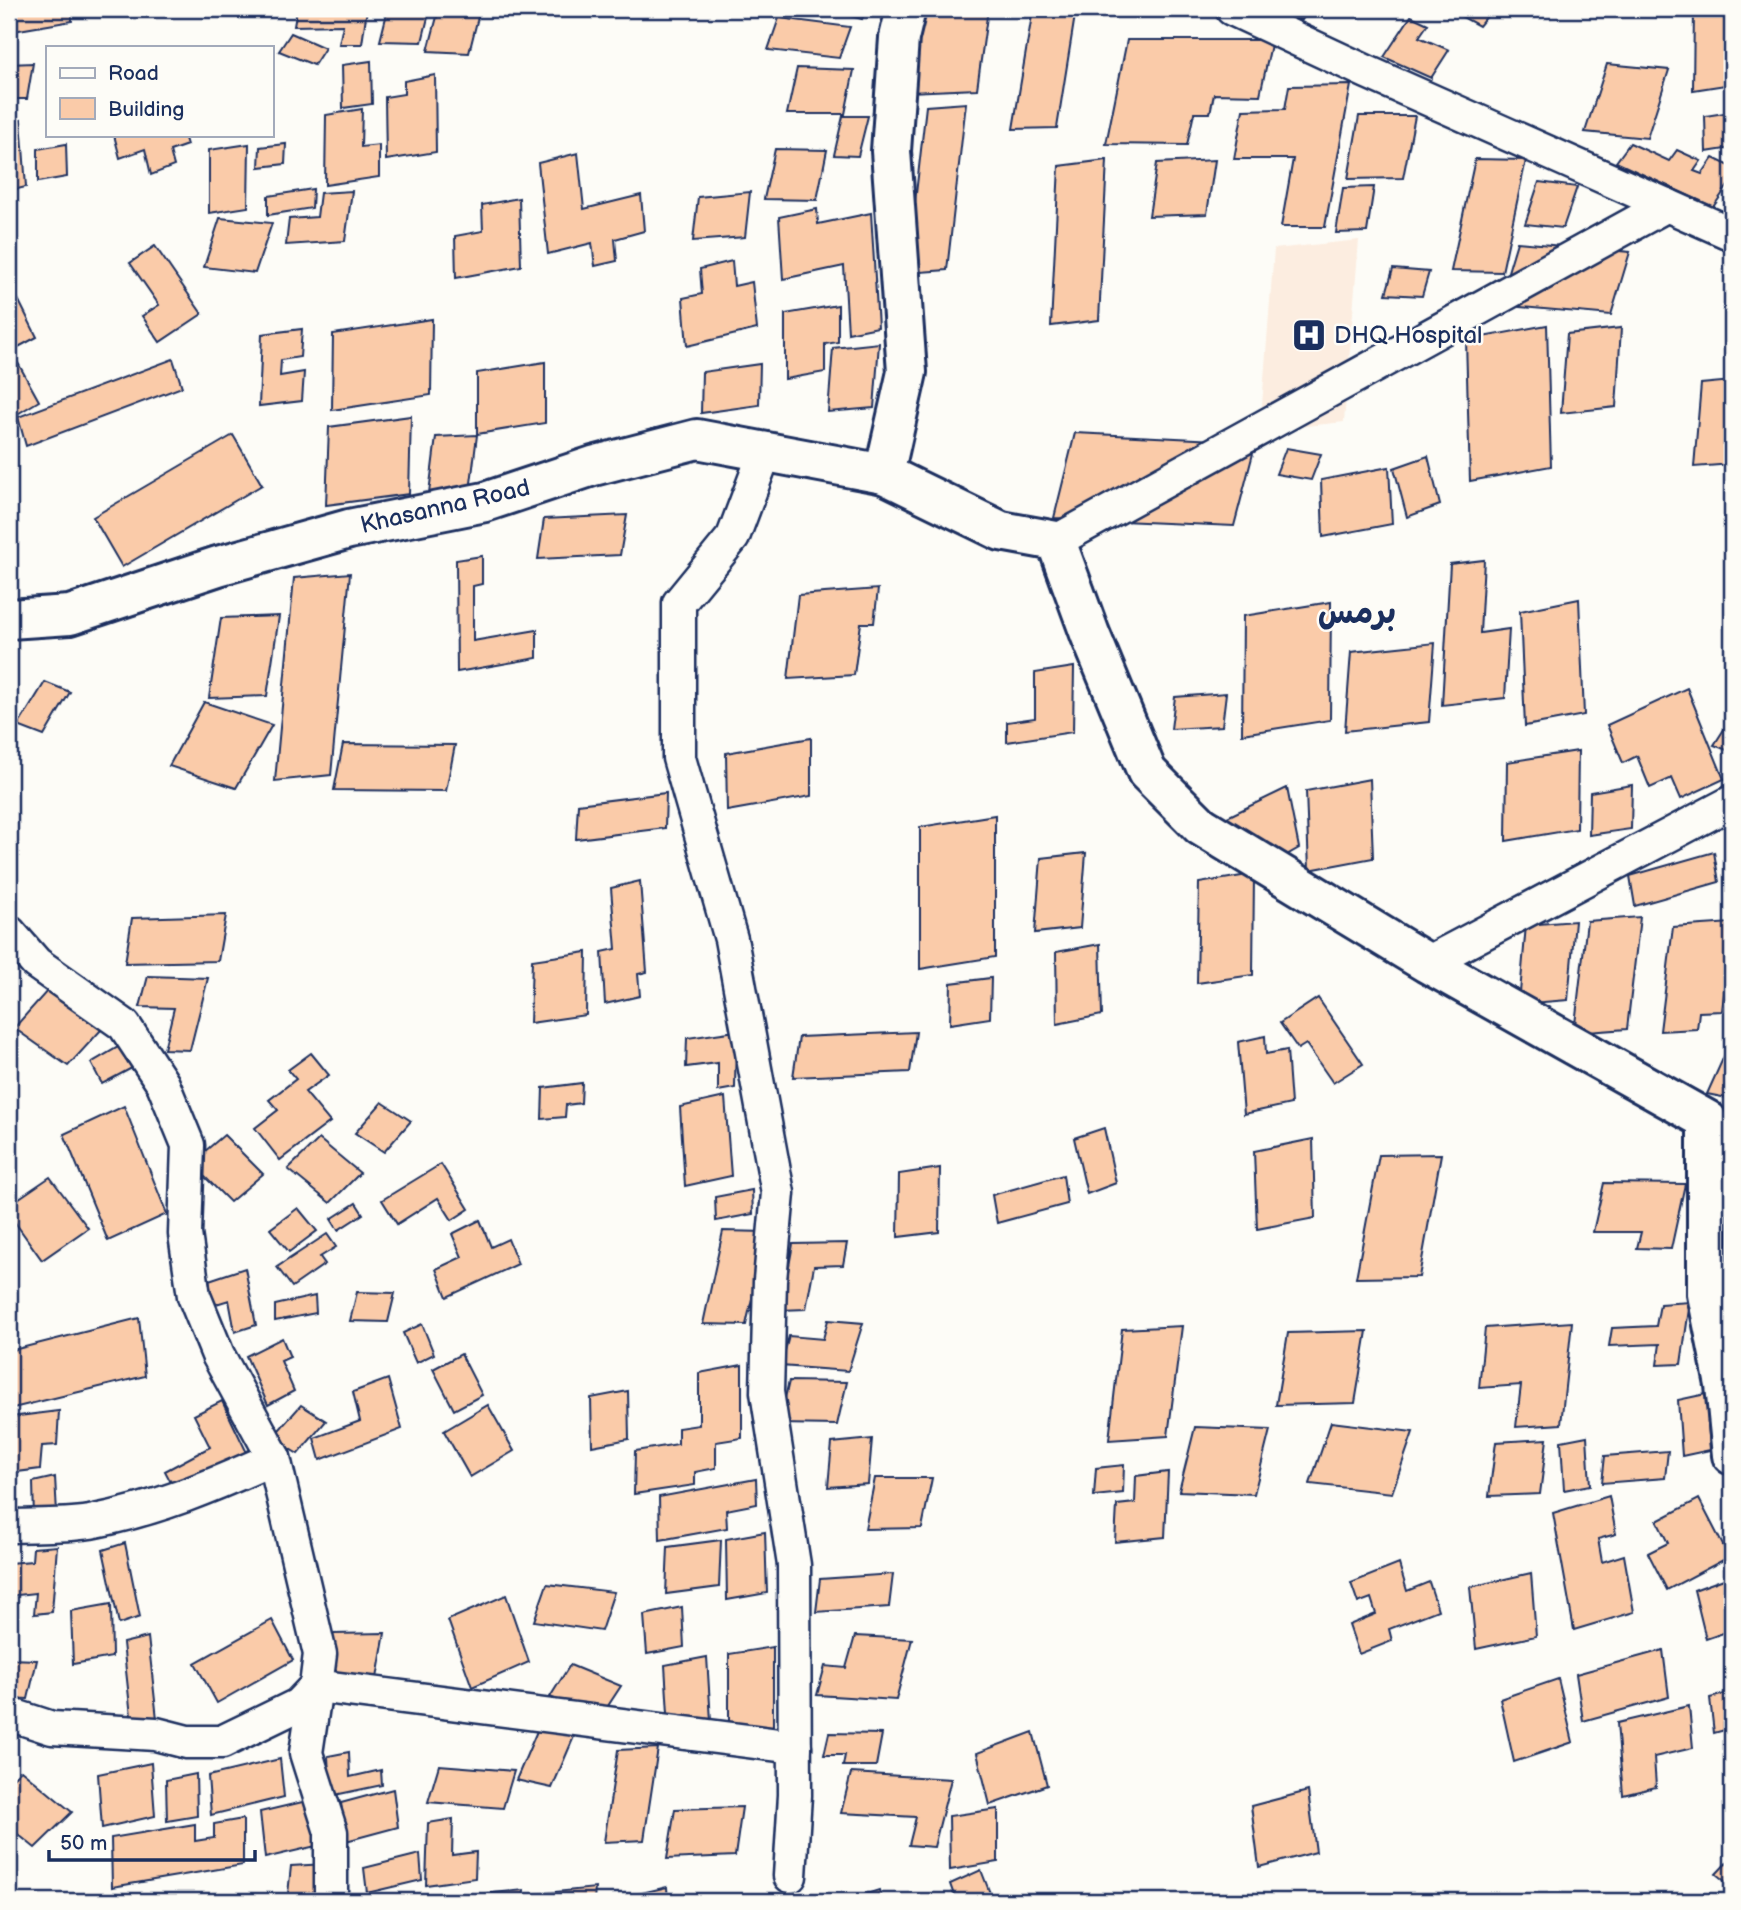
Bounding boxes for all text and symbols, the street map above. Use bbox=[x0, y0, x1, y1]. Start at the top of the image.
legend bbox=[46, 46, 273, 136]
text: Road bbox=[108, 61, 159, 86]
text: Building bbox=[108, 97, 184, 122]
hospital icon: DHQ Hospital bbox=[1290, 316, 1328, 354]
place label: DHQ Hospital bbox=[1334, 321, 1482, 350]
street label: Khasanna Road bbox=[358, 473, 533, 540]
district label: برمس bbox=[1318, 594, 1396, 633]
scale bar bbox=[49, 1819, 256, 1863]
text: 50 m bbox=[60, 1831, 107, 1856]

